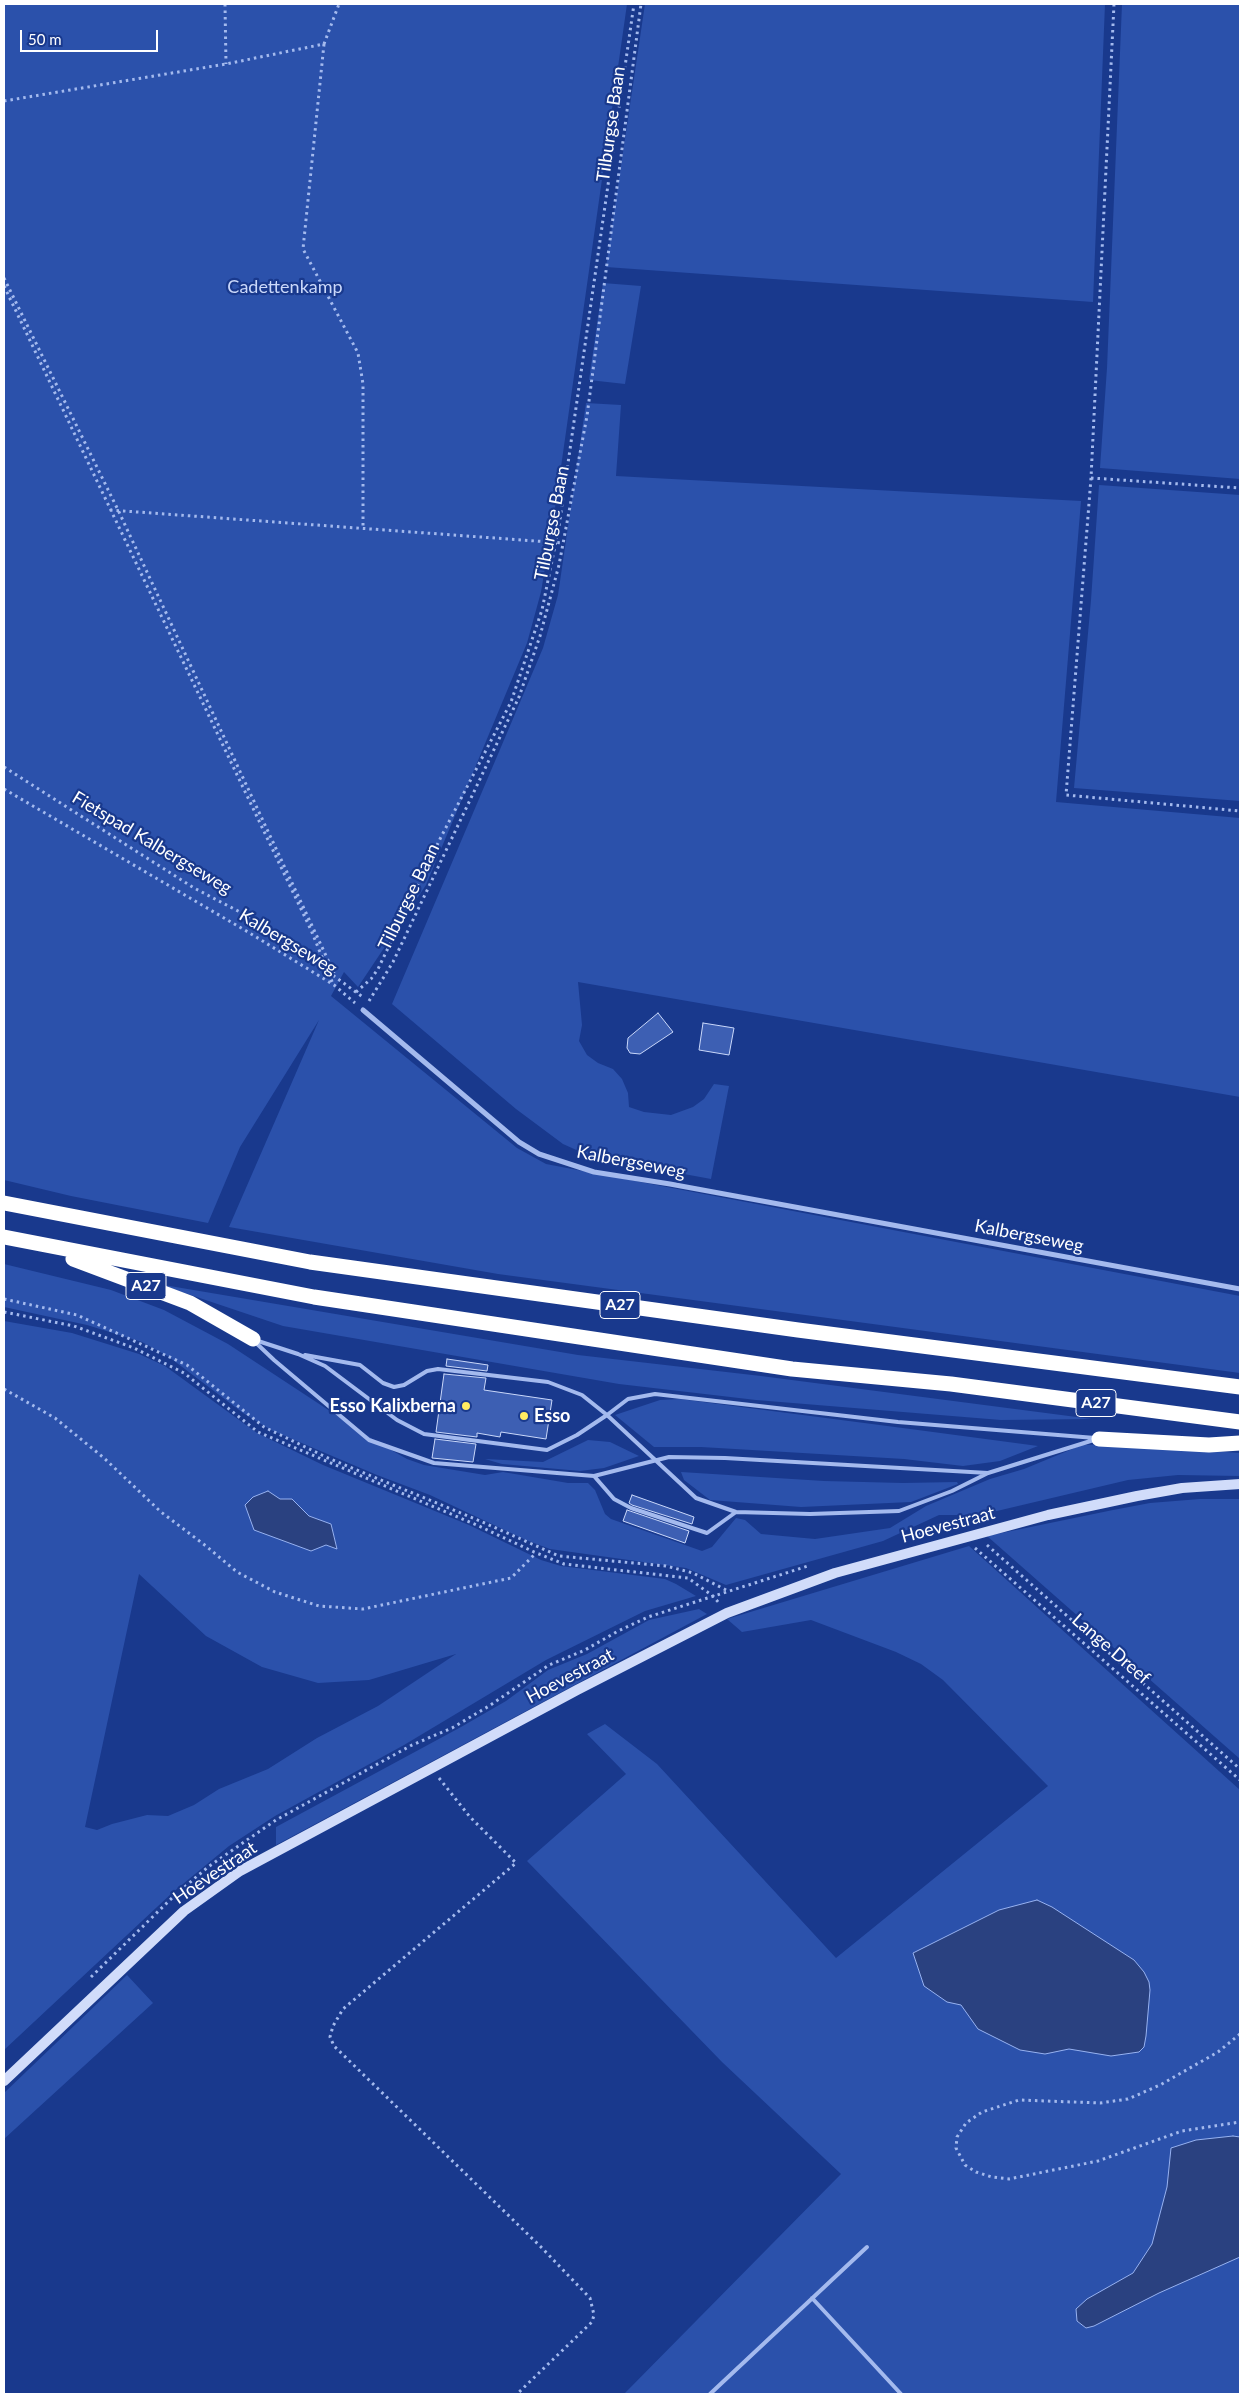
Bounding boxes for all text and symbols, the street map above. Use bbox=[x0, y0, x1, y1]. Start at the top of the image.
scale bar bbox=[22, 20, 160, 52]
text: 50 m bbox=[28, 30, 62, 48]
street label: Tilburgse Baan bbox=[592, 65, 630, 183]
park label: Cadettenkamp bbox=[227, 276, 343, 298]
street label: Tilburgse Baan bbox=[530, 464, 574, 582]
street label: Fietspad Kalbergseweg bbox=[68, 787, 236, 899]
street label: Tilburgse Baan bbox=[374, 840, 444, 954]
street label: Kalbergseweg bbox=[235, 904, 341, 980]
street label: Kalbergseweg bbox=[575, 1141, 687, 1183]
street label: Kalbergseweg bbox=[973, 1215, 1085, 1257]
road number: A27 bbox=[126, 1272, 166, 1300]
road number: A27 bbox=[600, 1292, 640, 1318]
road number: A27 bbox=[1076, 1390, 1116, 1416]
place label: Esso Kalixberna bbox=[330, 1395, 456, 1417]
marker: Esso Kalixberna bbox=[460, 1400, 472, 1412]
place label: Esso bbox=[534, 1405, 570, 1427]
marker: Esso bbox=[518, 1410, 530, 1422]
street label: Hoevestraat bbox=[899, 1502, 997, 1548]
street label: Lange Dreef bbox=[1068, 1609, 1154, 1689]
street label: Hoevestraat bbox=[522, 1644, 618, 1708]
street label: Hoevestraat bbox=[169, 1837, 261, 1909]

